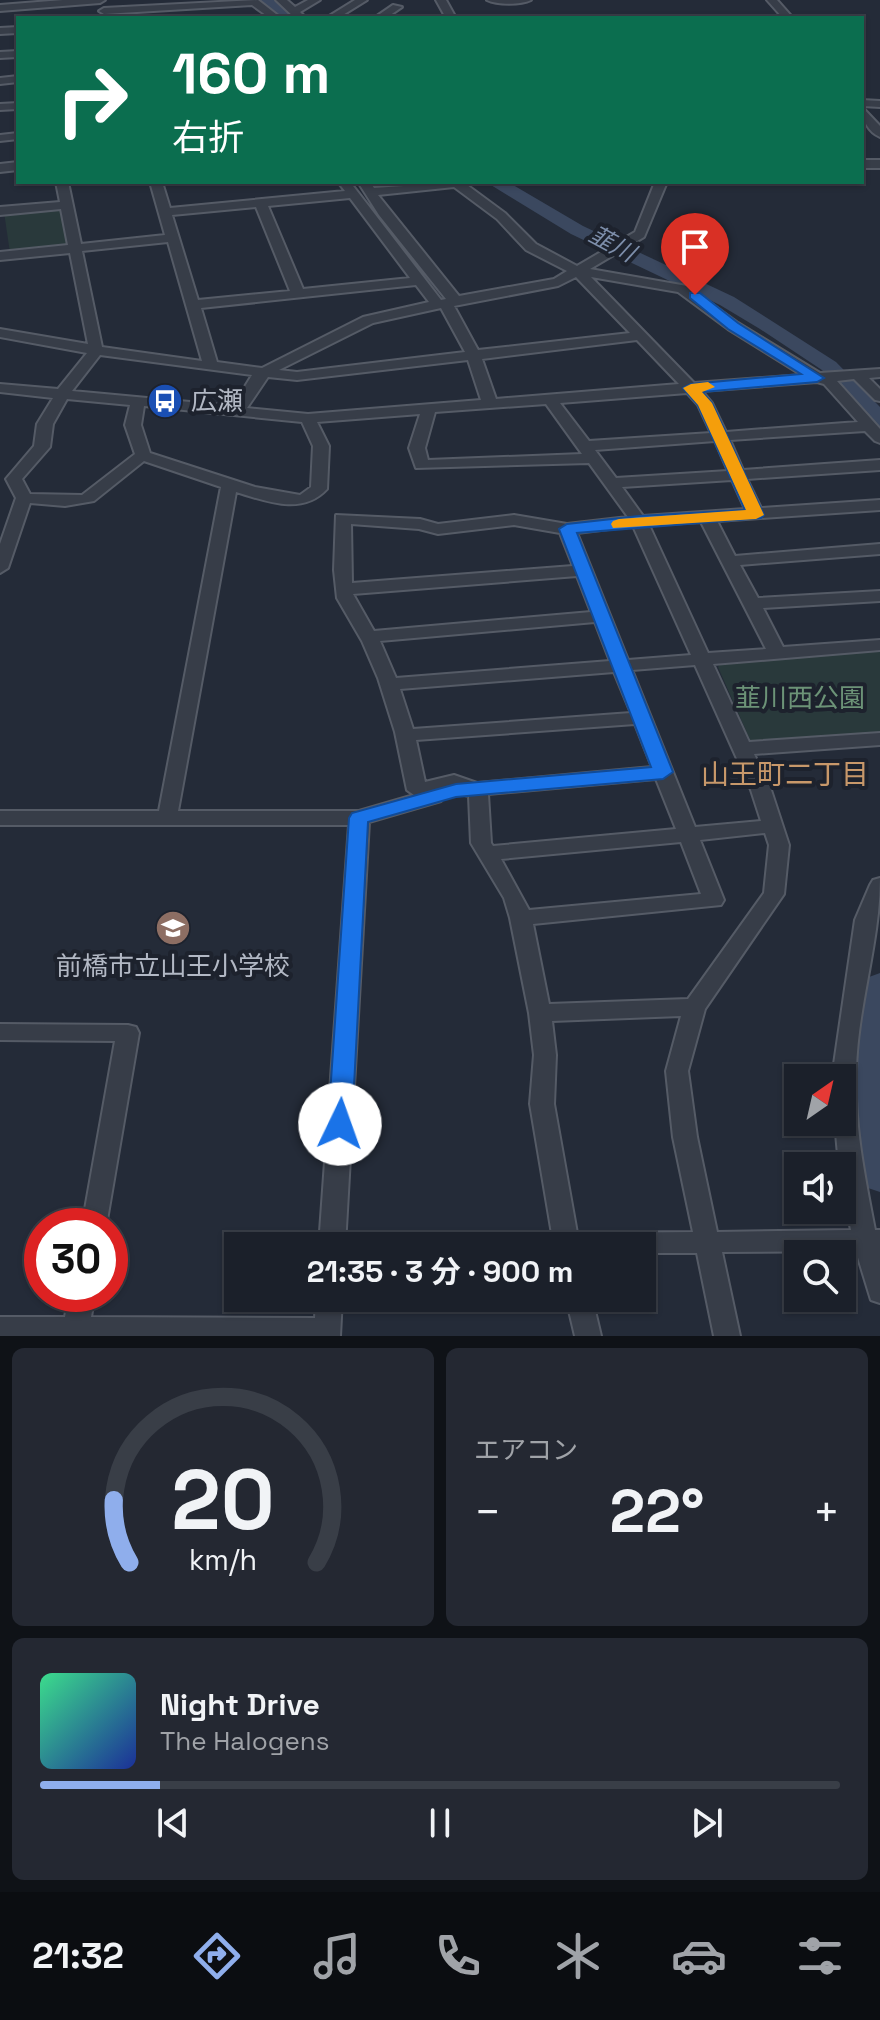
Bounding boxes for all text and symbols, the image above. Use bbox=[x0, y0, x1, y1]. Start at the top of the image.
text: 160 m bbox=[172, 38, 330, 109]
icon: right bbox=[40, 48, 144, 152]
text: 右折 bbox=[172, 115, 244, 161]
pin bbox=[661, 213, 729, 295]
water label: 韮川 bbox=[584, 219, 643, 270]
icon: arrive bbox=[673, 225, 717, 269]
bus stop icon: 広瀬 bbox=[146, 382, 184, 420]
place label: 広瀬 bbox=[191, 384, 243, 418]
park label: 韮川西公園 bbox=[735, 681, 865, 715]
district label: 山王町二丁目 bbox=[701, 756, 869, 792]
school or university icon: 前橋市立山王小学校 bbox=[154, 909, 192, 947]
place label: 前橋市立山王小学校 bbox=[56, 949, 290, 983]
north arrow bbox=[784, 1064, 856, 1136]
map controls bbox=[784, 1064, 856, 1312]
position arrow bbox=[298, 1082, 382, 1166]
button: sound bbox=[784, 1152, 856, 1224]
speed limit sign: 30 bbox=[24, 1208, 128, 1312]
button: search bbox=[784, 1240, 856, 1312]
text: 21:35 · 3 分 · 900 m bbox=[307, 1252, 573, 1291]
text: エアコン bbox=[474, 1433, 578, 1467]
text: 20 bbox=[171, 1447, 275, 1553]
text: 22° bbox=[610, 1473, 704, 1550]
text: − bbox=[474, 1484, 501, 1540]
text: + bbox=[813, 1484, 840, 1540]
text: km/h bbox=[189, 1542, 257, 1578]
text: Night Drive bbox=[160, 1685, 320, 1724]
text: The Halogens bbox=[160, 1724, 329, 1758]
icon: previous bbox=[151, 1801, 195, 1845]
icon: pause bbox=[418, 1801, 462, 1845]
icon: next bbox=[685, 1801, 729, 1845]
icon: directions bbox=[189, 1928, 245, 1984]
icon: music bbox=[309, 1928, 365, 1984]
icon: phone bbox=[430, 1928, 486, 1984]
icon: climate bbox=[550, 1928, 606, 1984]
icon: car bbox=[671, 1928, 727, 1984]
icon: filters bbox=[792, 1928, 848, 1984]
text: 21:32 bbox=[32, 1933, 124, 1979]

